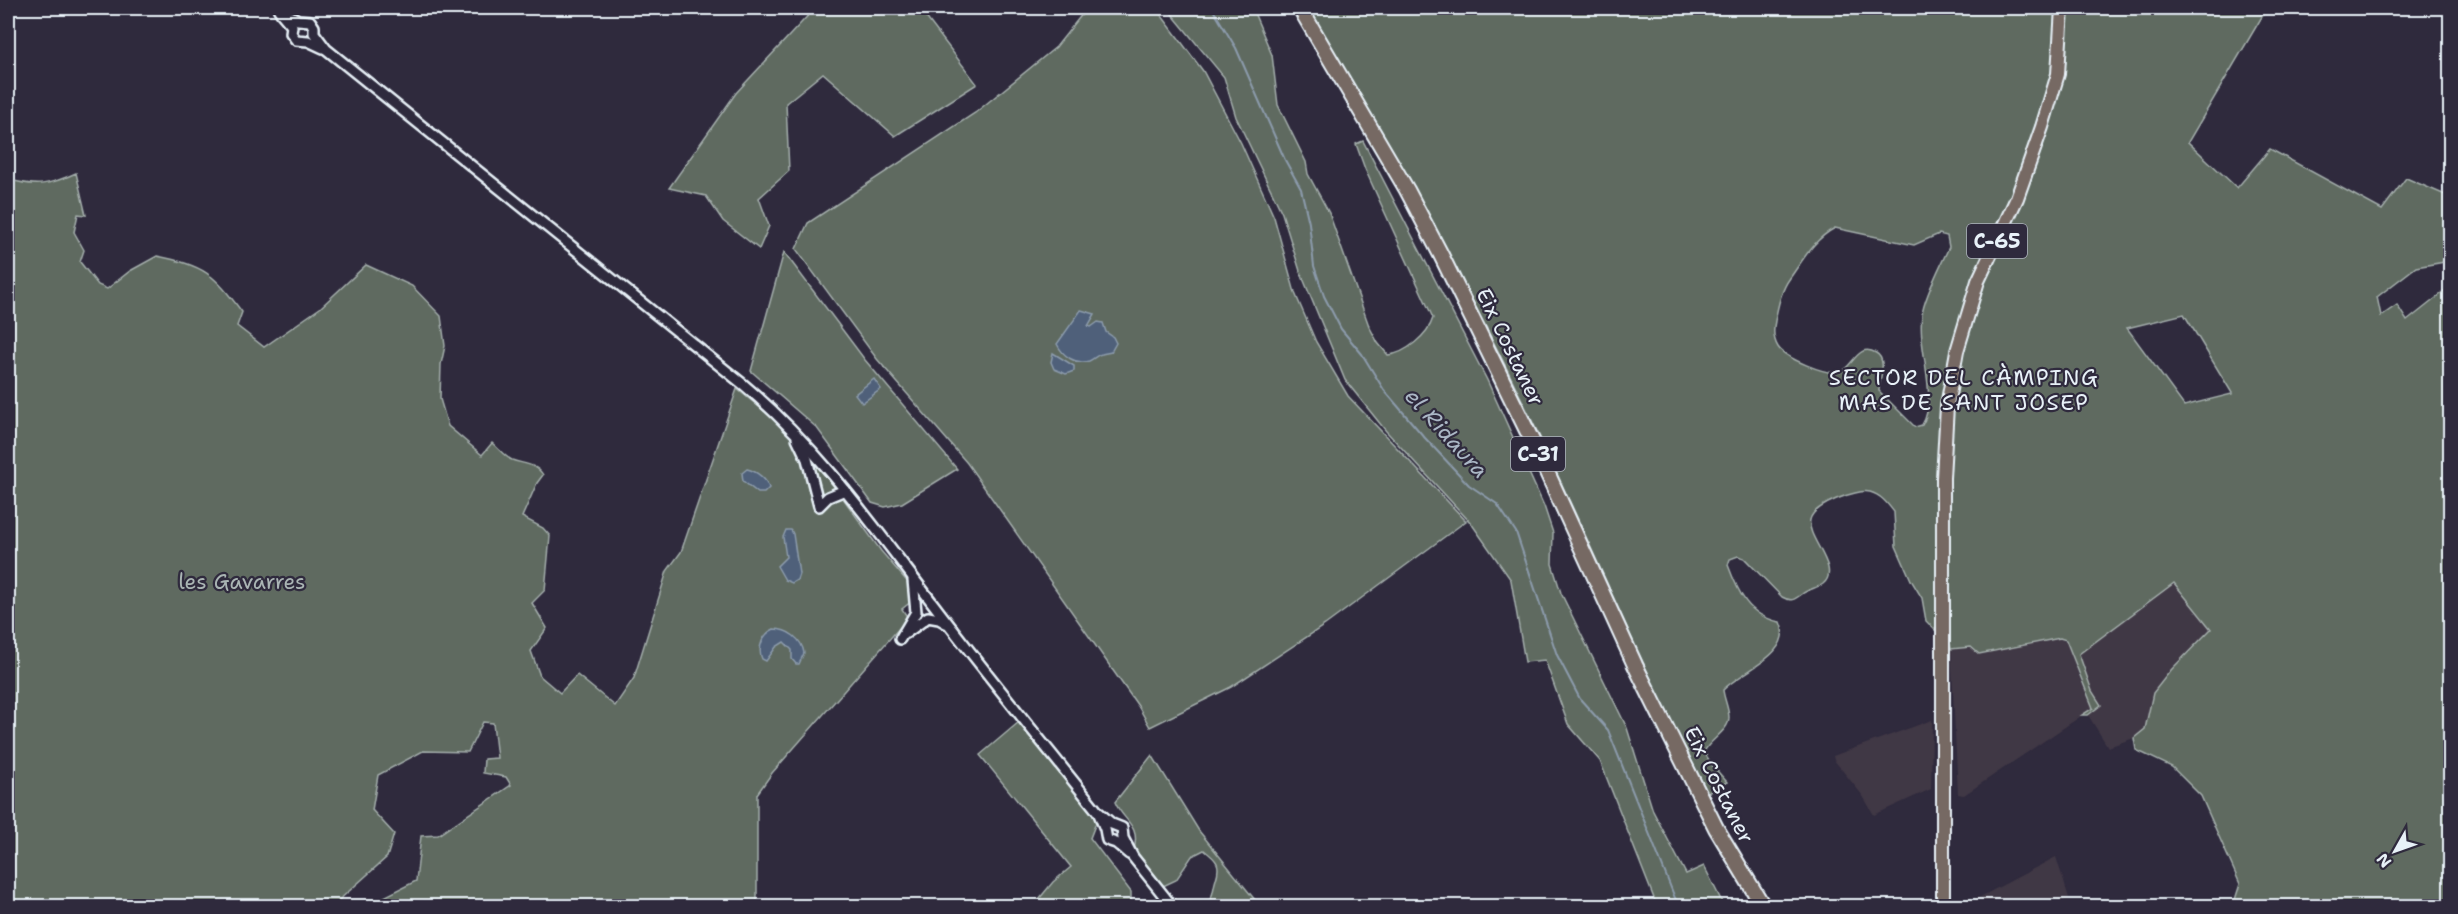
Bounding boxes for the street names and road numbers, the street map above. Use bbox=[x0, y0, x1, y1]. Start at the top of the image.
road number: C-65 bbox=[1967, 224, 2027, 258]
street label: Eix Costaner bbox=[1469, 283, 1551, 411]
road number: C-31 bbox=[1511, 437, 1565, 471]
street label: Eix Costaner bbox=[1678, 722, 1760, 848]

